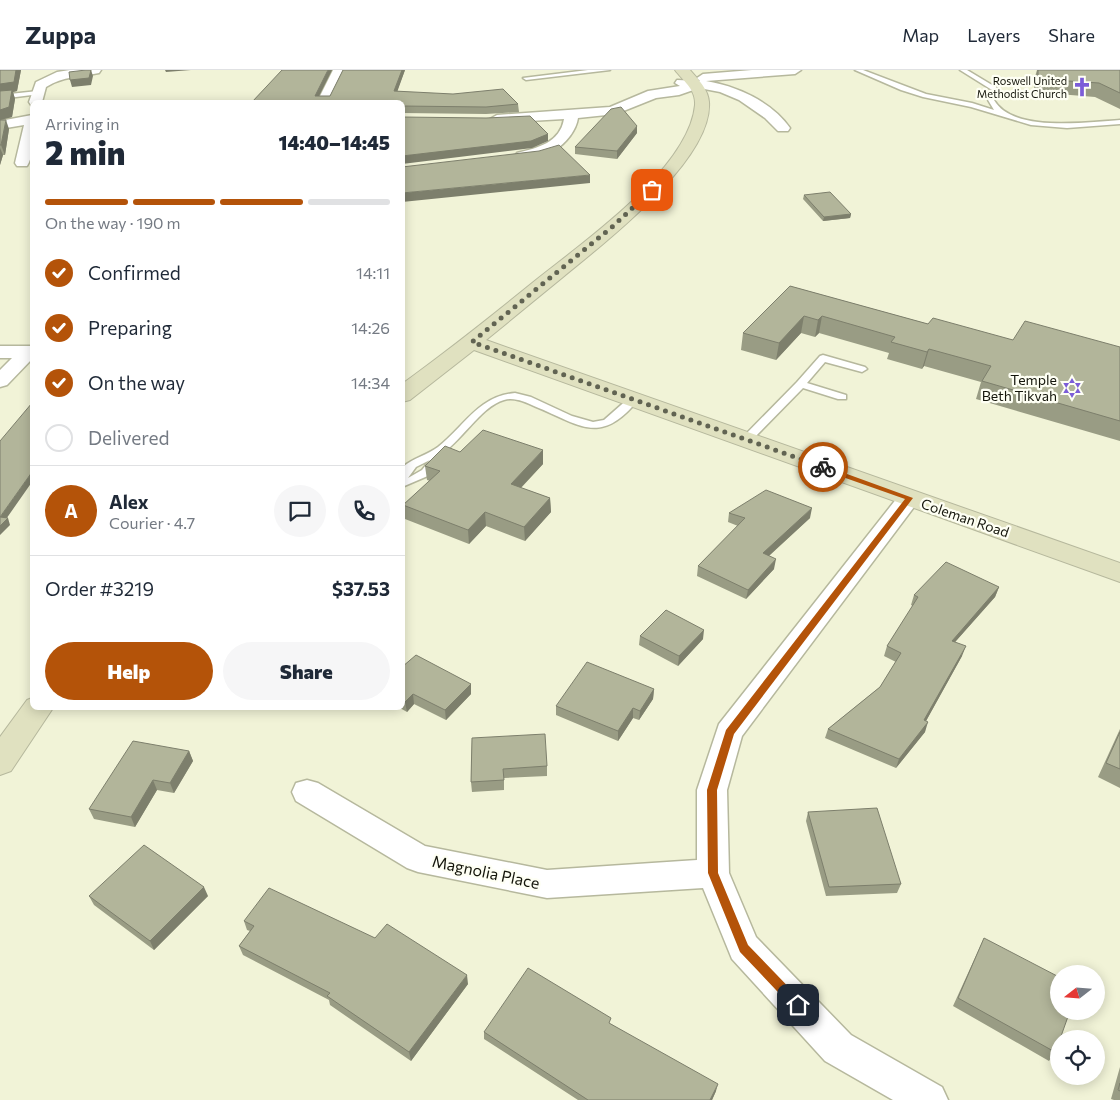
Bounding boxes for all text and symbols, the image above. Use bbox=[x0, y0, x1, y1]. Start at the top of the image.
text: Zuppa bbox=[25, 20, 96, 49]
text: Map bbox=[902, 24, 939, 46]
text: Layers bbox=[967, 24, 1020, 46]
text: Share bbox=[1048, 24, 1095, 46]
place label: Roswell United Methodist Church bbox=[977, 74, 1067, 100]
church icon: Roswell United Methodist Church bbox=[1071, 76, 1093, 98]
text: Arriving in bbox=[45, 114, 119, 133]
text: 14:40–14:45 bbox=[279, 131, 390, 154]
text: 2 min bbox=[45, 132, 125, 172]
pin bbox=[631, 169, 673, 211]
icon: bag bbox=[638, 176, 666, 204]
text: On the way · 190 m bbox=[45, 213, 181, 232]
icon: check bbox=[45, 259, 73, 287]
text: Confirmed bbox=[88, 261, 181, 284]
text: 14:11 bbox=[356, 263, 390, 282]
icon: check bbox=[45, 314, 73, 342]
text: Preparing bbox=[88, 316, 172, 339]
text: 14:26 bbox=[351, 318, 390, 337]
icon: check bbox=[45, 369, 73, 397]
text: On the way bbox=[88, 371, 185, 394]
place label: Temple Beth Tikvah bbox=[982, 371, 1057, 404]
text: 14:34 bbox=[351, 373, 390, 392]
synagogue icon: Temple Beth Tikvah bbox=[1061, 377, 1083, 399]
text: Delivered bbox=[88, 426, 169, 449]
courier bbox=[798, 442, 848, 492]
icon: bike bbox=[809, 453, 837, 481]
button: chat bbox=[274, 485, 326, 537]
button: phone bbox=[338, 485, 390, 537]
text: Alex bbox=[109, 490, 149, 513]
street label: Coleman Road bbox=[919, 495, 1011, 541]
text: A bbox=[64, 499, 78, 522]
text: Courier · 4.7 bbox=[109, 513, 195, 532]
text: Order #3219 bbox=[45, 577, 154, 600]
text: $37.53 bbox=[332, 577, 390, 600]
button: Help bbox=[45, 642, 213, 700]
button: Share bbox=[223, 642, 390, 700]
street label: Magnolia Place bbox=[431, 851, 542, 892]
north arrow bbox=[1050, 965, 1105, 1020]
map controls bbox=[1050, 965, 1105, 1085]
pin bbox=[777, 984, 819, 1026]
icon: home bbox=[784, 991, 812, 1019]
button: locate bbox=[1050, 1030, 1105, 1085]

